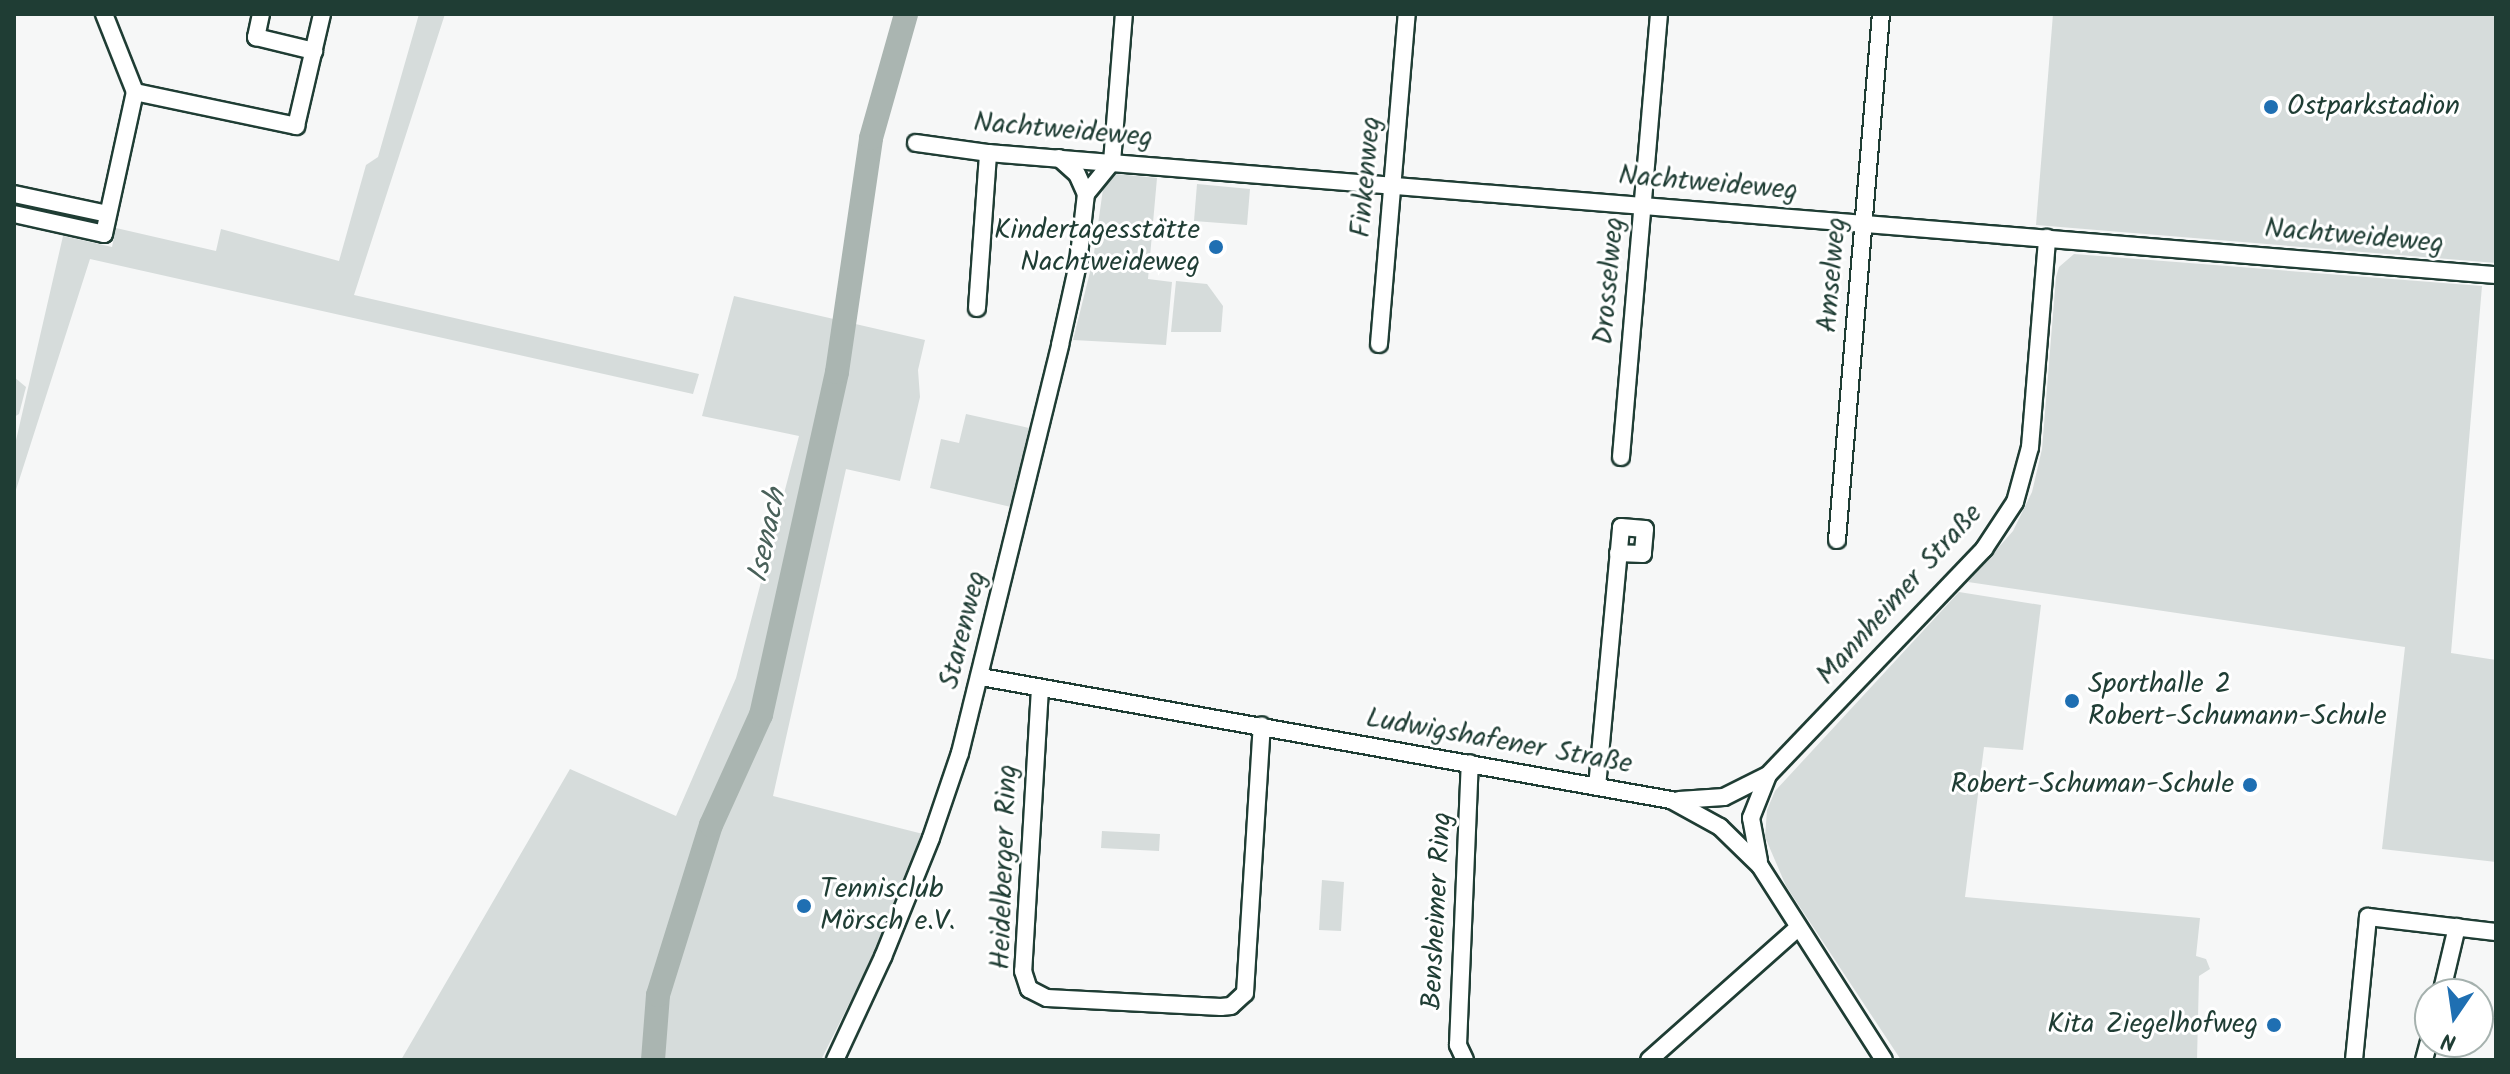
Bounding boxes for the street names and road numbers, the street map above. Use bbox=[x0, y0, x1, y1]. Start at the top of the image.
street label: Nachtweideweg bbox=[972, 106, 1154, 156]
street label: Finkenweg bbox=[1345, 115, 1389, 239]
street label: Nachtweideweg bbox=[1617, 159, 1799, 209]
street label: Nachtweideweg bbox=[2263, 212, 2445, 262]
street label: Drosselweg bbox=[1588, 216, 1632, 346]
street label: Amselweg bbox=[1811, 216, 1855, 334]
street label: Mannheimer Straße bbox=[1810, 498, 1990, 692]
street label: Starenweg bbox=[933, 568, 995, 692]
street label: Ludwigshafener Straße bbox=[1363, 702, 1635, 782]
street label: Heidelberger Ring bbox=[985, 764, 1025, 970]
street label: Bensheimer Ring bbox=[1416, 811, 1460, 1011]

